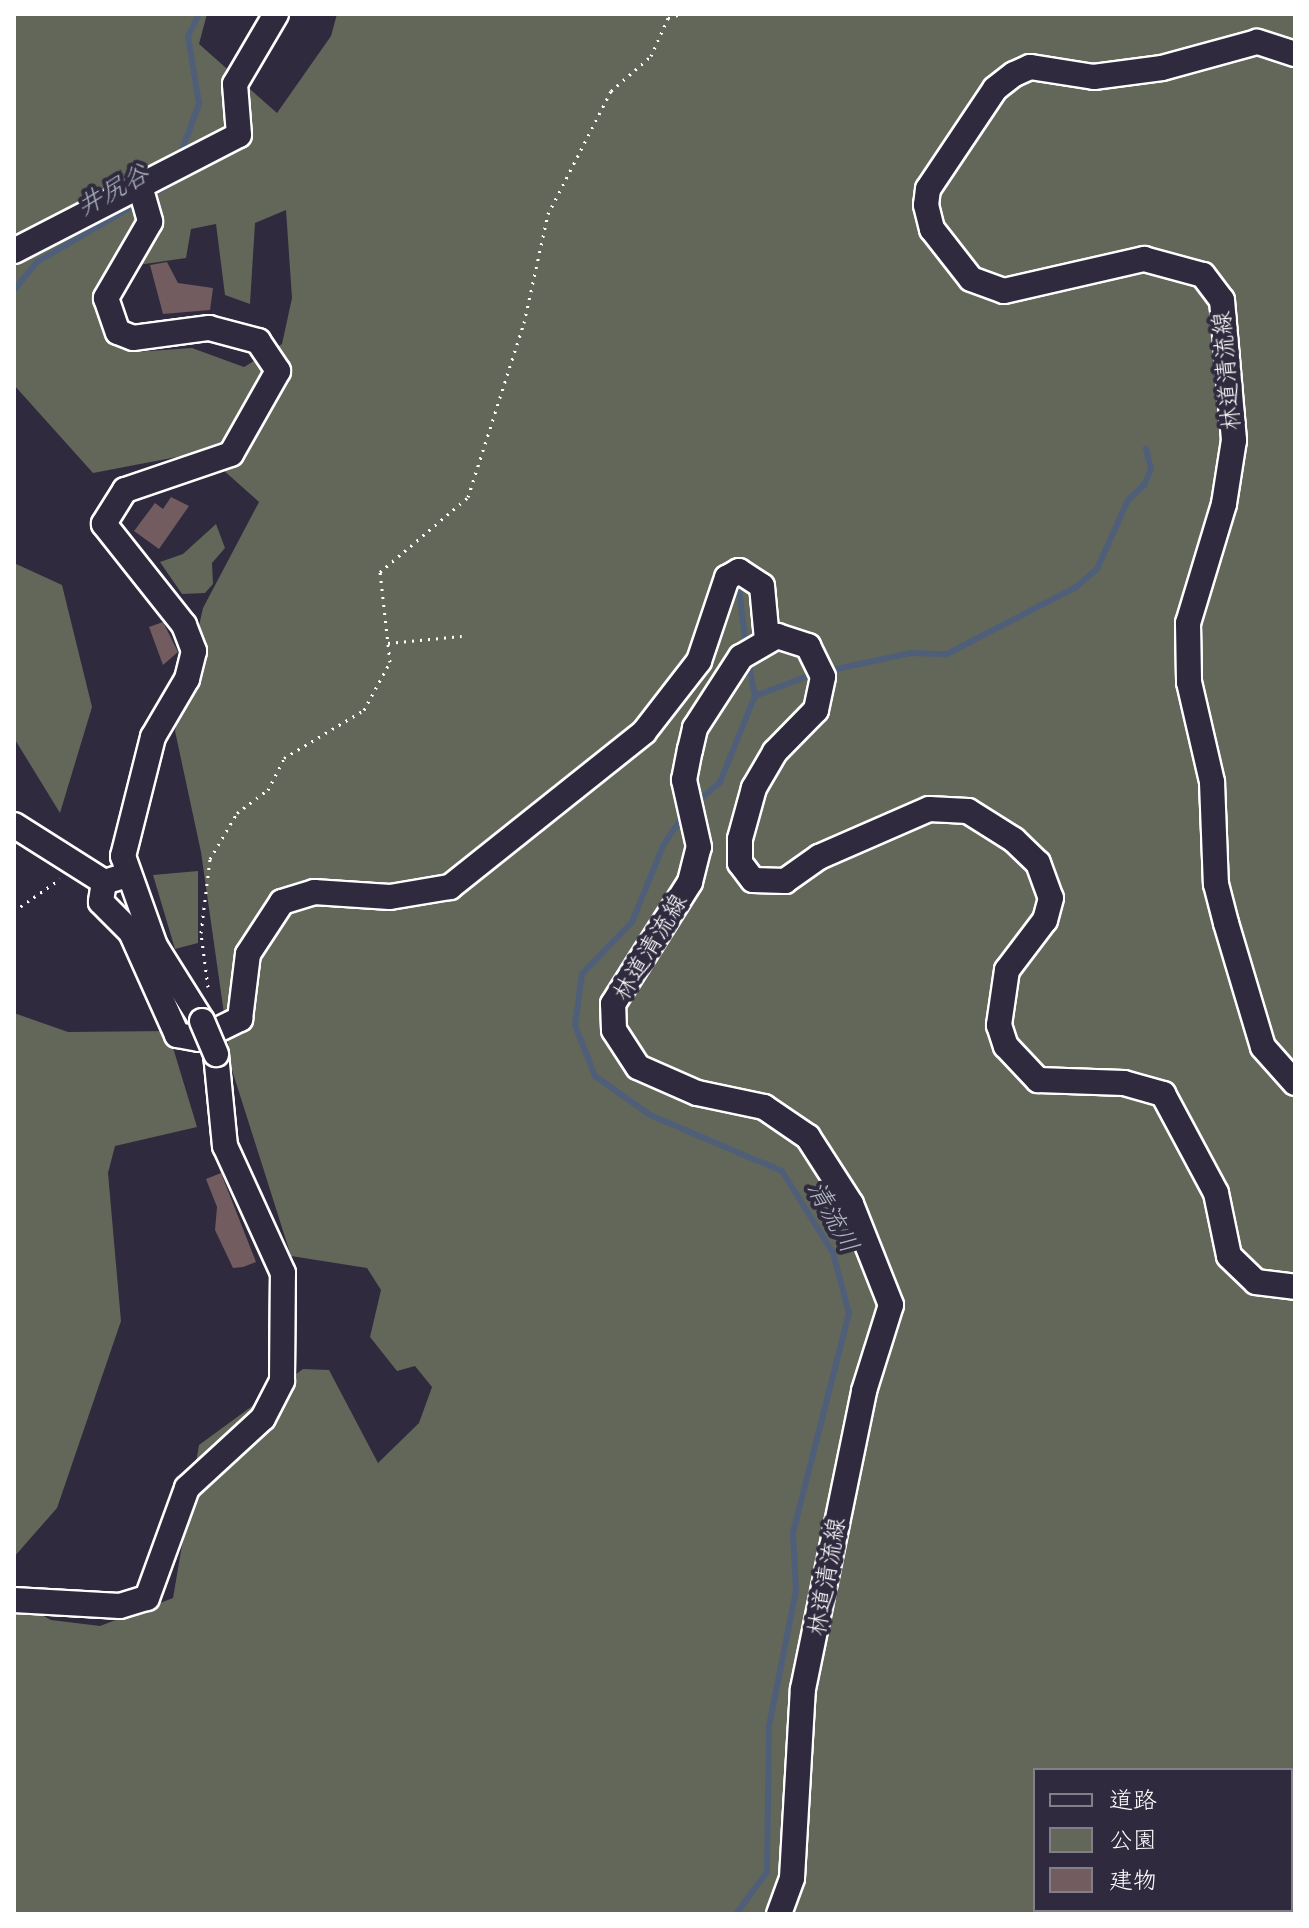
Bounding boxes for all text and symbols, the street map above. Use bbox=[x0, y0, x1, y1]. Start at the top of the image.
water label: 井尻谷 bbox=[72, 159, 156, 225]
street label: 林道清流線 bbox=[1208, 310, 1248, 432]
street label: 林道清流線 bbox=[608, 889, 694, 1007]
water label: 清流川 bbox=[798, 1176, 864, 1260]
street label: 林道清流線 bbox=[803, 1515, 853, 1639]
legend bbox=[1033, 1768, 1293, 1912]
text: 道路 bbox=[1109, 1782, 1157, 1821]
text: 公園 bbox=[1109, 1822, 1157, 1861]
text: 建物 bbox=[1109, 1862, 1157, 1901]

